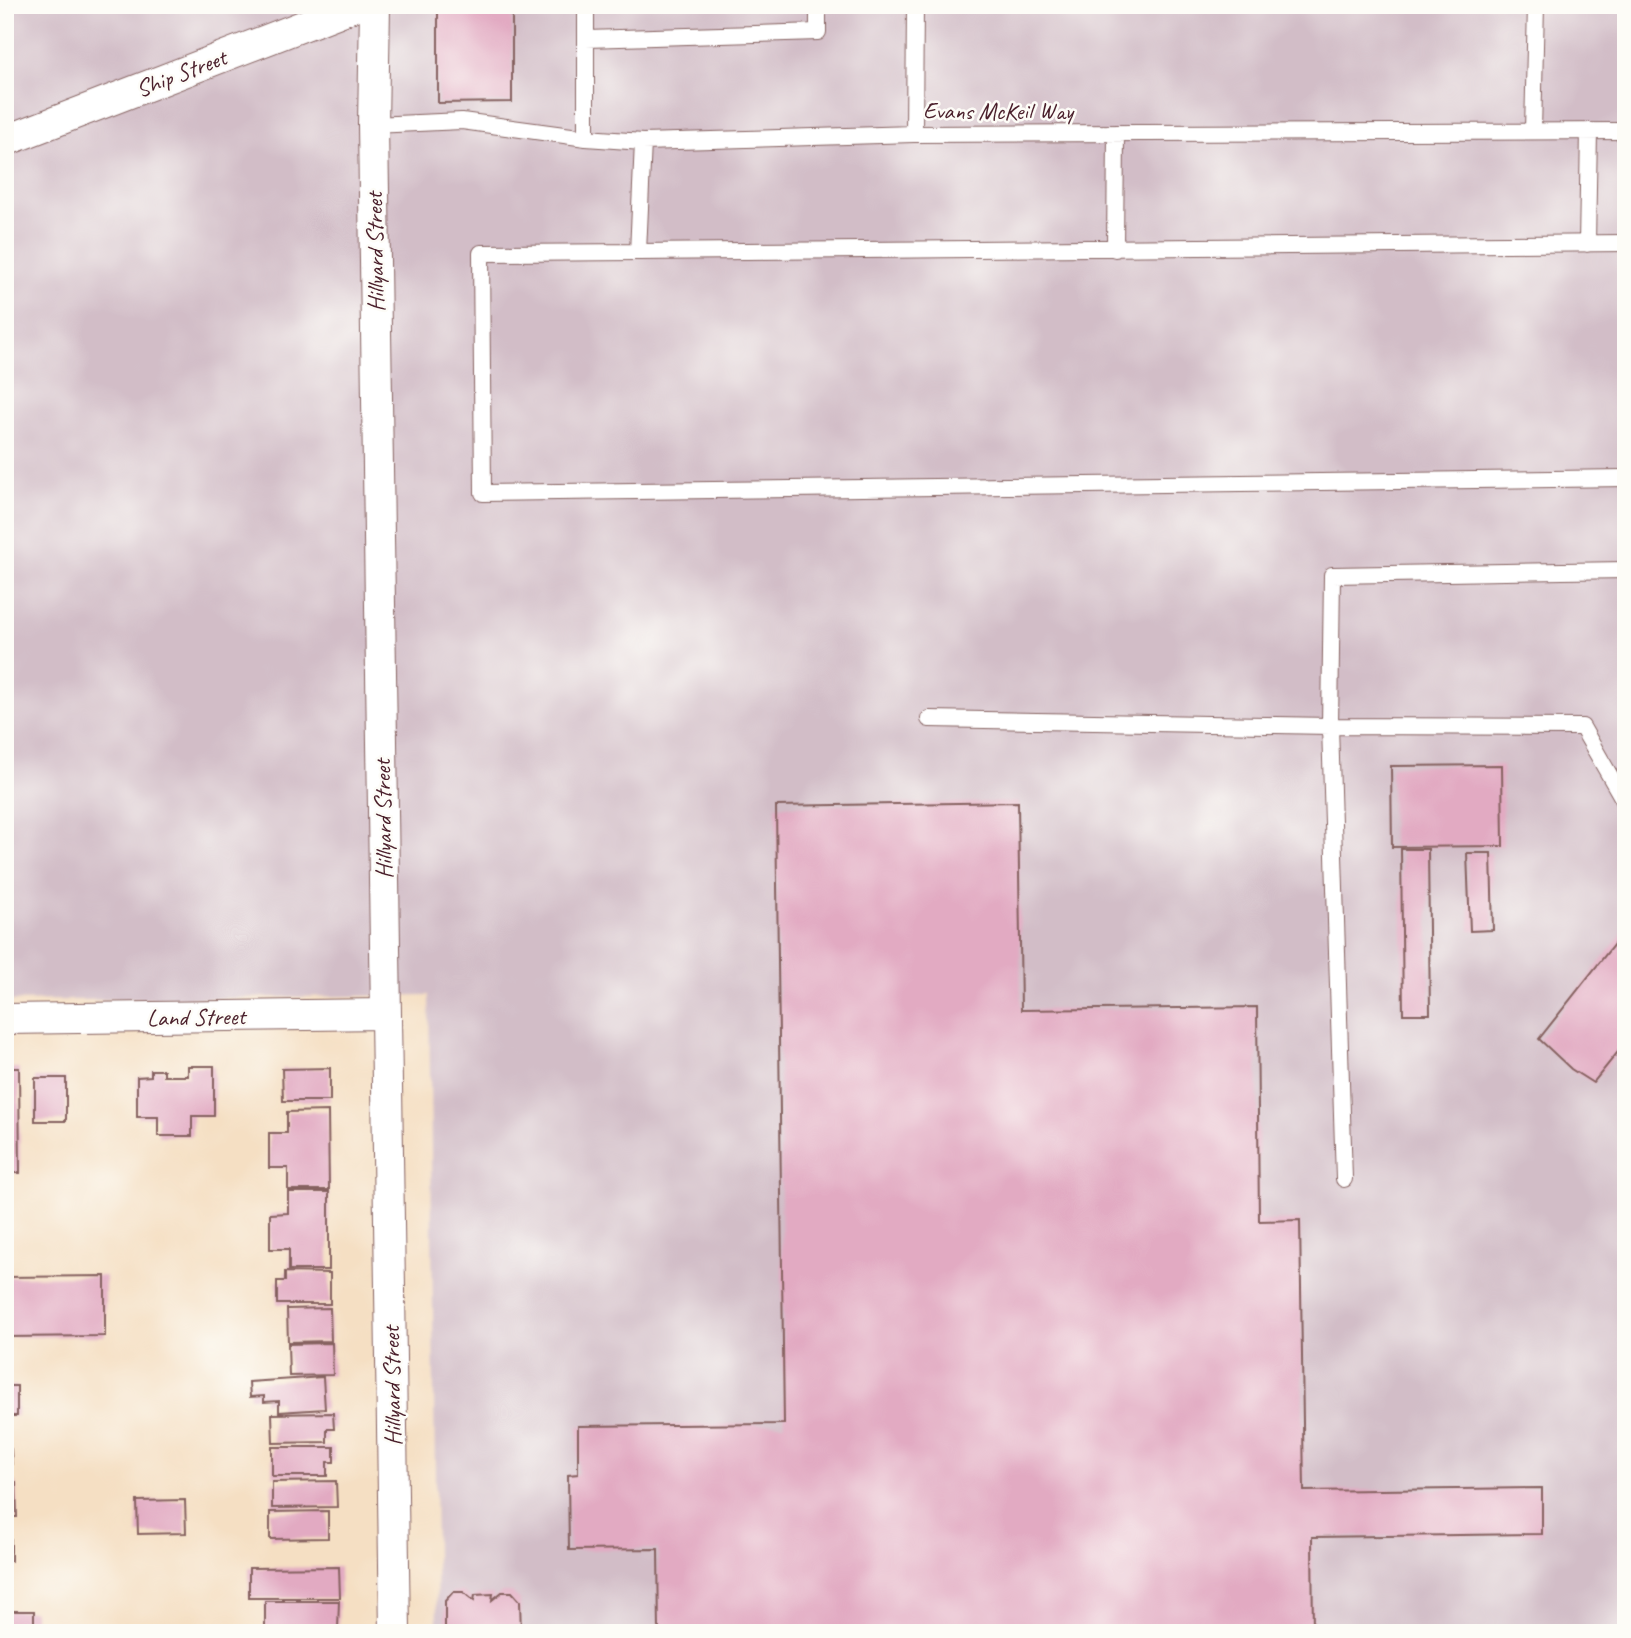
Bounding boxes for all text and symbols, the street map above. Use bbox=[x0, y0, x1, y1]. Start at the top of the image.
street label: Ship Street bbox=[132, 41, 232, 104]
street label: Evans McKeil Way bbox=[923, 96, 1075, 126]
street label: Hillyard Street bbox=[359, 190, 391, 312]
street label: Hillyard Street bbox=[367, 757, 399, 879]
street label: Land Street bbox=[146, 1001, 248, 1033]
street label: Hillyard Street bbox=[376, 1324, 408, 1446]

